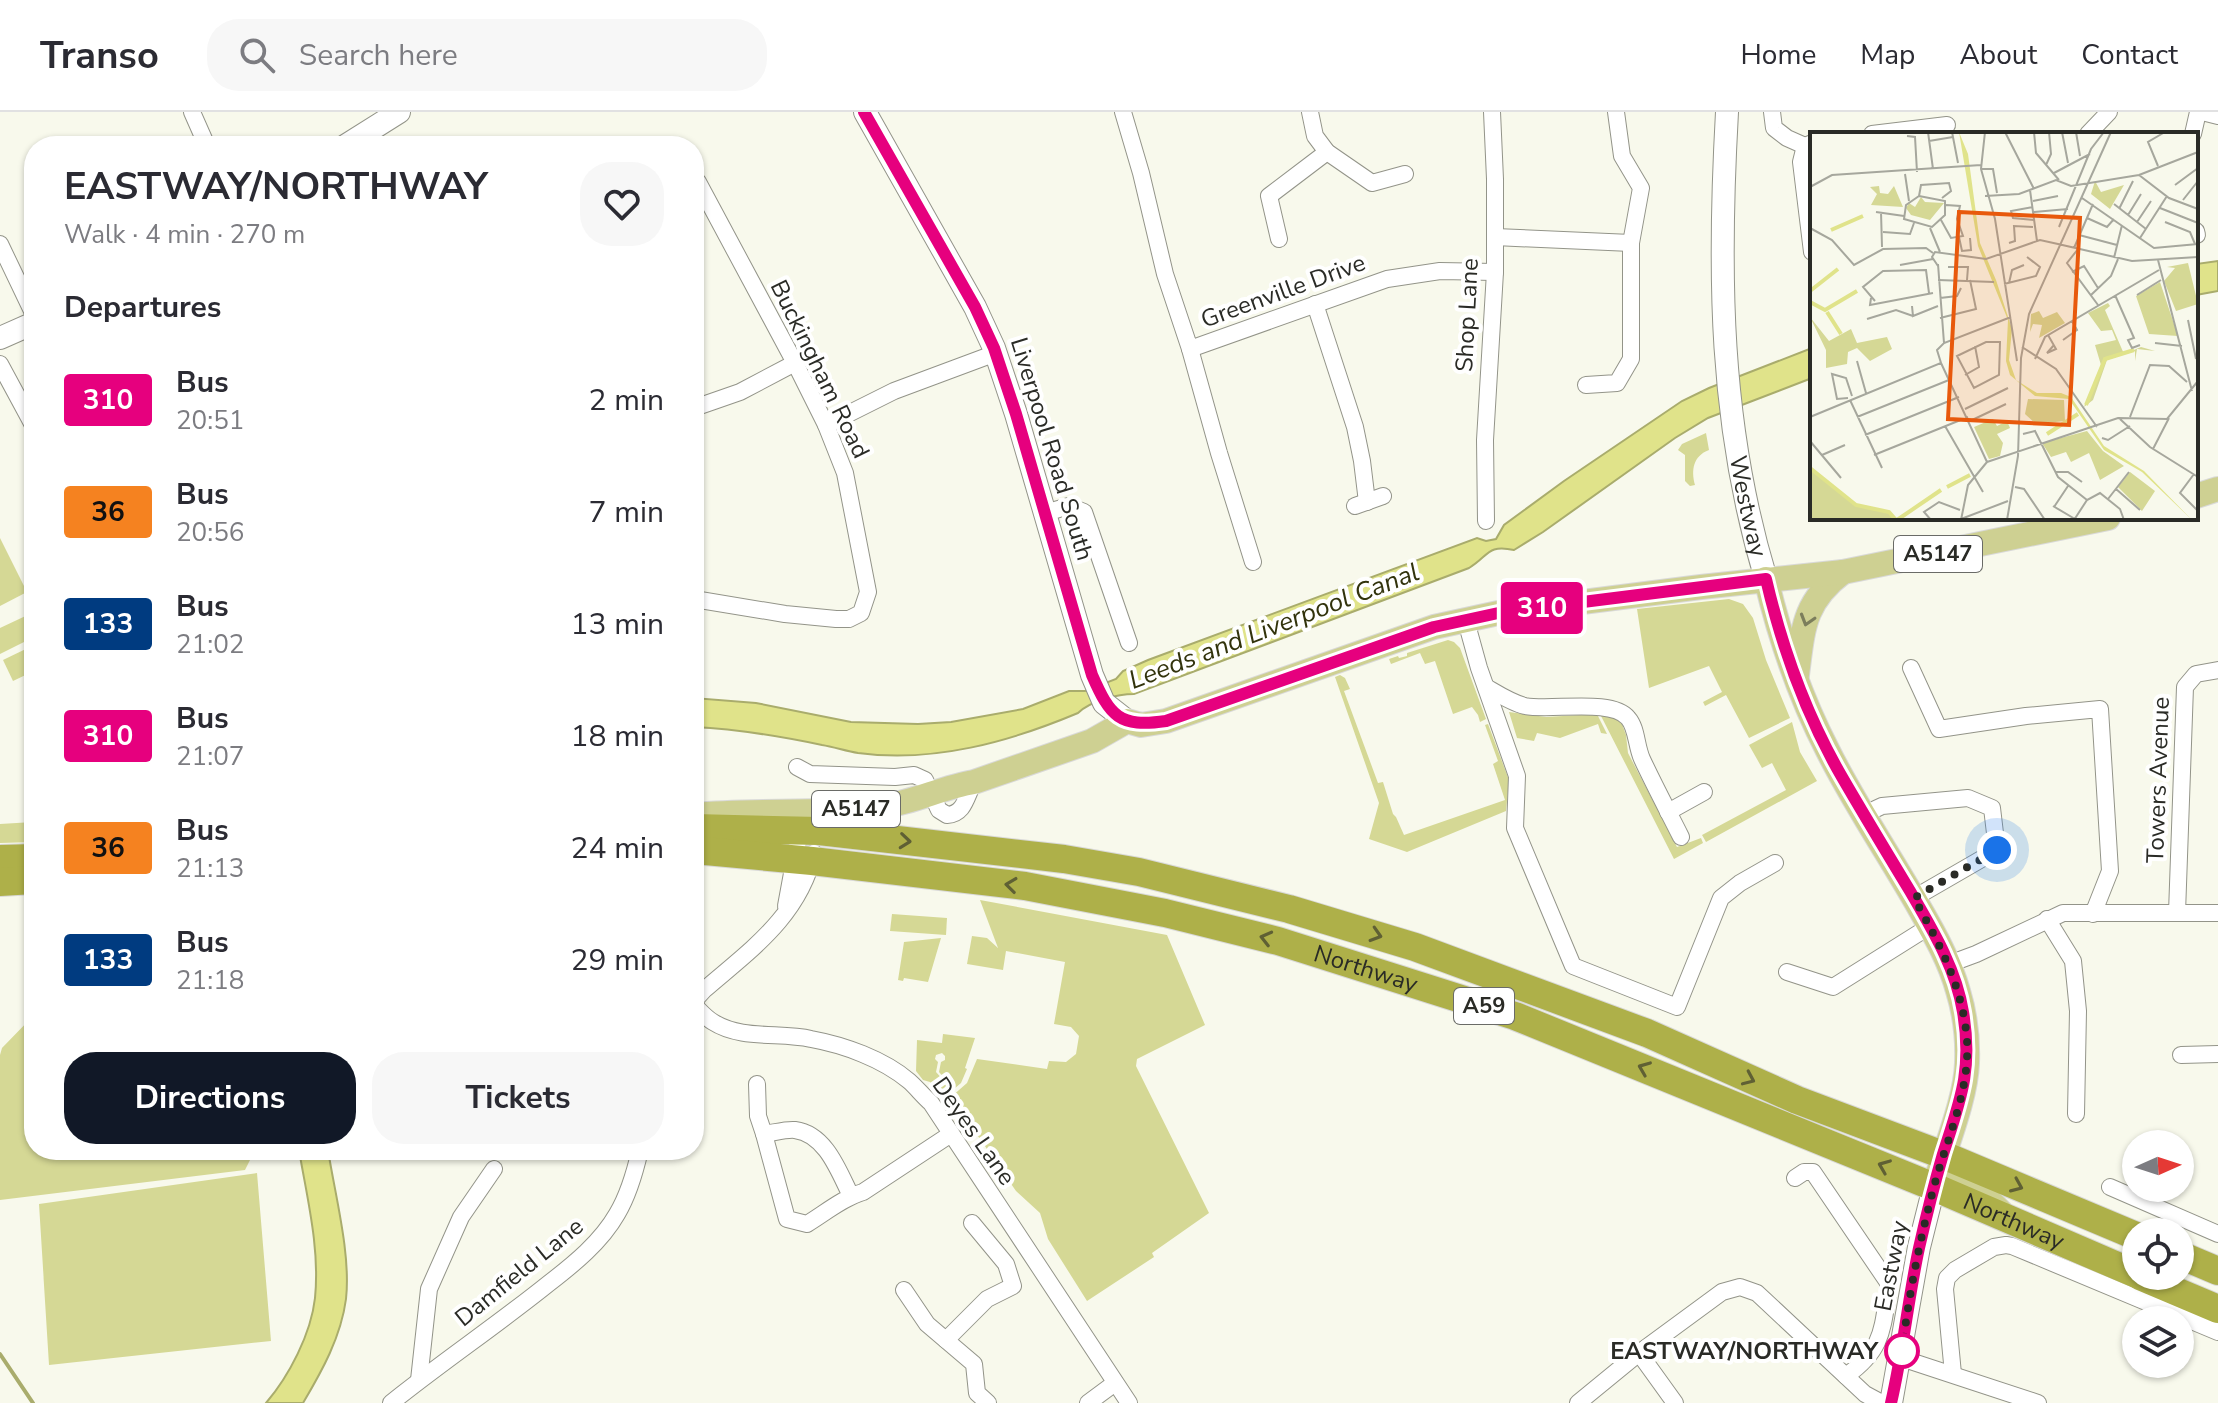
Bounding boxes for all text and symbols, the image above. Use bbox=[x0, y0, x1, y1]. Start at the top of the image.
search box bbox=[207, 19, 767, 91]
text: Transo bbox=[40, 30, 159, 81]
icon: search bbox=[235, 33, 279, 77]
text: Search here bbox=[299, 35, 458, 76]
text: Home bbox=[1741, 36, 1816, 74]
text: Map bbox=[1860, 36, 1915, 74]
text: About bbox=[1959, 36, 2037, 74]
text: Contact bbox=[2081, 36, 2178, 74]
inset map bbox=[1810, 132, 2198, 520]
text: EASTWAY/NORTHWAY bbox=[64, 161, 488, 212]
button: heart bbox=[580, 162, 664, 246]
text: Walk · 4 min · 270 m bbox=[64, 217, 305, 252]
street label: Greenville Drive bbox=[1196, 246, 1370, 336]
street label: Shop Lane bbox=[1448, 257, 1486, 373]
street label: Buckingham Road bbox=[763, 274, 877, 464]
text: Departures bbox=[64, 287, 221, 328]
street label: Liverpool Road South bbox=[1003, 334, 1101, 564]
text: Bus bbox=[176, 362, 229, 403]
text: 2 min bbox=[589, 380, 664, 421]
text: 310 bbox=[83, 381, 133, 419]
text: 20:51 bbox=[176, 403, 244, 438]
street label: Westway bbox=[1722, 453, 1775, 561]
text: Bus bbox=[176, 474, 229, 515]
text: 7 min bbox=[589, 492, 664, 533]
text: 36 bbox=[91, 493, 125, 531]
text: 20:56 bbox=[176, 515, 244, 550]
road number: A5147 bbox=[1894, 536, 1982, 572]
water label: Leeds and Liverpool Canal bbox=[1124, 554, 1424, 698]
line badge: 310 bbox=[1496, 582, 1588, 634]
text: Bus bbox=[176, 586, 229, 627]
text: 310 bbox=[1517, 589, 1567, 627]
text: 13 min bbox=[571, 604, 664, 645]
text: 133 bbox=[83, 605, 133, 643]
one-way arrow bbox=[1800, 612, 1816, 626]
text: 21:02 bbox=[176, 627, 244, 662]
street label: Towers Avenue bbox=[2139, 696, 2177, 864]
text: Bus bbox=[176, 698, 229, 739]
text: 18 min bbox=[571, 716, 664, 757]
text: 310 bbox=[83, 717, 133, 755]
text: 21:07 bbox=[176, 739, 244, 774]
road number: A5147 bbox=[812, 791, 900, 827]
text: Bus bbox=[176, 810, 229, 851]
text: 24 min bbox=[571, 828, 664, 869]
text: 36 bbox=[91, 829, 125, 867]
your location bbox=[1977, 830, 2017, 870]
one-way arrow bbox=[899, 833, 912, 850]
text: 21:13 bbox=[176, 851, 244, 886]
one-way arrow bbox=[1004, 876, 1017, 893]
text: Bus bbox=[176, 922, 229, 963]
one-way arrow bbox=[1369, 926, 1383, 942]
one-way arrow bbox=[1259, 930, 1273, 947]
street label: Northway bbox=[1310, 937, 1422, 1000]
text: 29 min bbox=[571, 940, 664, 981]
text: 133 bbox=[83, 941, 133, 979]
text: 21:18 bbox=[176, 963, 244, 998]
road number: A59 bbox=[1454, 988, 1514, 1024]
button: Directions bbox=[64, 1052, 356, 1144]
button: Tickets bbox=[372, 1052, 664, 1144]
one-way arrow bbox=[1638, 1061, 1652, 1077]
one-way arrow bbox=[1741, 1069, 1756, 1085]
street label: Deyes Lane bbox=[925, 1071, 1023, 1191]
north arrow bbox=[2122, 1130, 2194, 1202]
map controls bbox=[2122, 1130, 2194, 1378]
one-way arrow bbox=[1878, 1160, 1892, 1176]
one-way arrow bbox=[2008, 1177, 2023, 1193]
street label: Northway bbox=[1958, 1185, 2070, 1258]
street label: Damfield Lane bbox=[448, 1210, 590, 1334]
street label: Eastway bbox=[1867, 1217, 1916, 1314]
button: locate bbox=[2122, 1218, 2194, 1290]
button: layers bbox=[2122, 1306, 2194, 1378]
marker: EASTWAY/NORTHWAY bbox=[1885, 1334, 1919, 1368]
place label: EASTWAY/NORTHWAY bbox=[1610, 1335, 1879, 1367]

